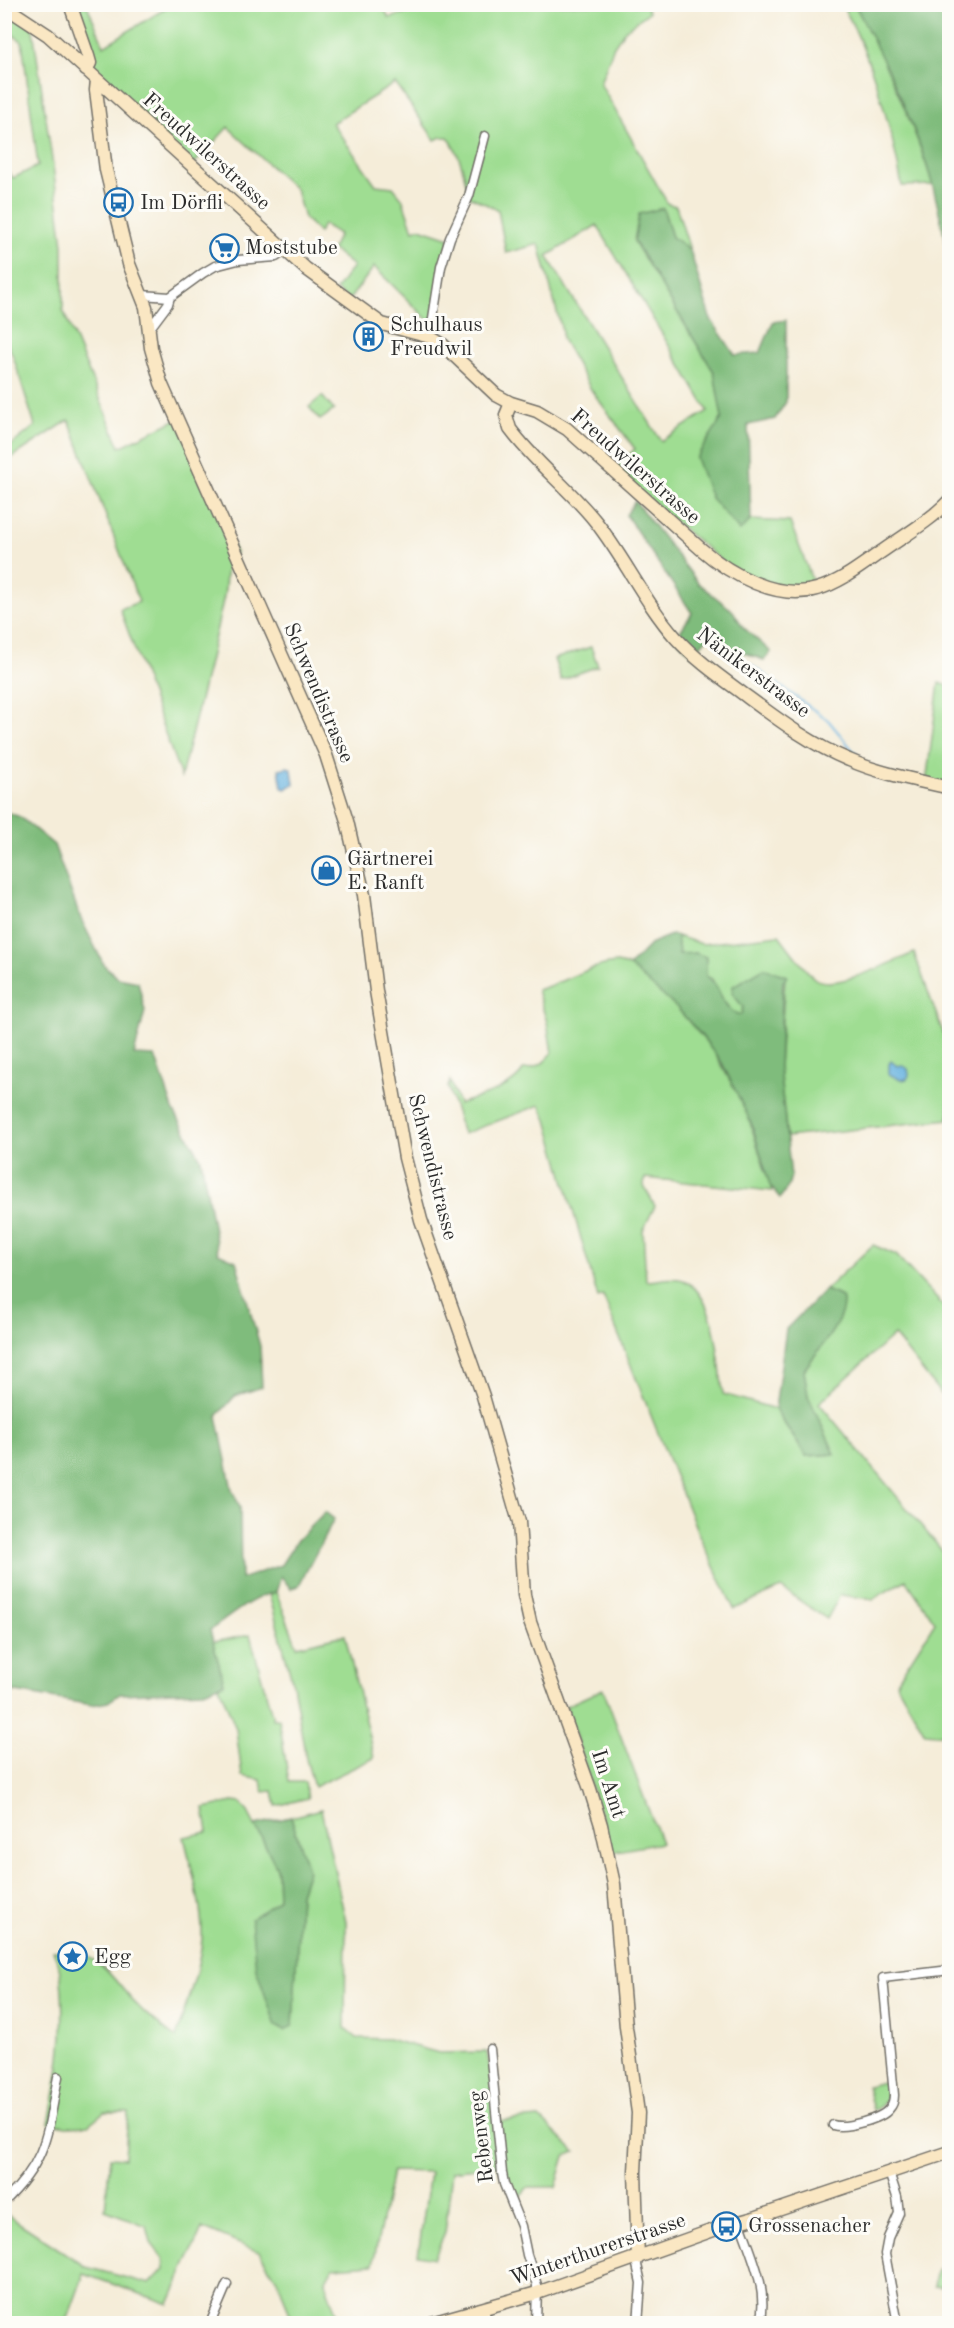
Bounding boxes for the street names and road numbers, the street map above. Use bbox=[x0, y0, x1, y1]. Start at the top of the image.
street label: Freudwilerstrasse bbox=[138, 89, 274, 215]
street label: Freudwilerstrasse bbox=[566, 405, 704, 529]
street label: Schwendistrasse bbox=[279, 620, 357, 766]
street label: Nänikerstrasse bbox=[692, 624, 814, 722]
street label: Schwendistrasse bbox=[404, 1092, 460, 1242]
street label: Im Amt bbox=[587, 1747, 629, 1821]
street label: Rebenweg bbox=[466, 2089, 498, 2184]
street label: Winterthurerstrasse bbox=[507, 2210, 689, 2290]

